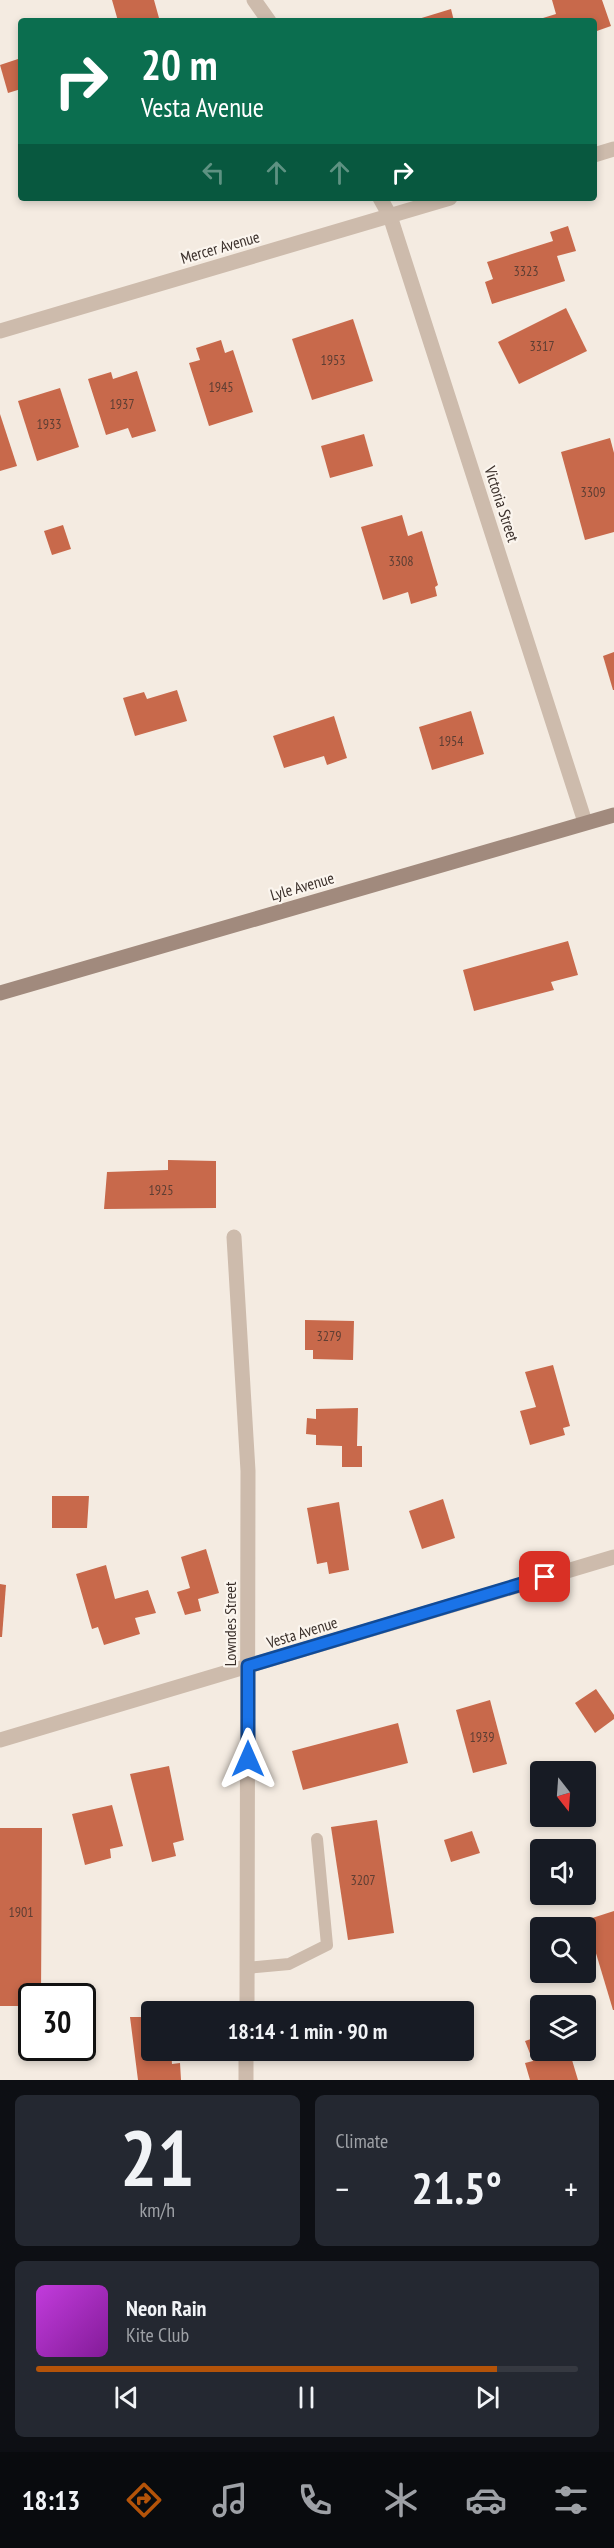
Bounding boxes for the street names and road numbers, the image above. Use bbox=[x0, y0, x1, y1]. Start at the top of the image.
street label: Mercer Avenue bbox=[178, 226, 262, 268]
street label: Victoria Street bbox=[480, 463, 524, 545]
street label: Lyle Avenue bbox=[268, 867, 336, 905]
street label: Lowndes Street bbox=[220, 1581, 240, 1666]
street label: Vesta Avenue bbox=[263, 1612, 340, 1653]

